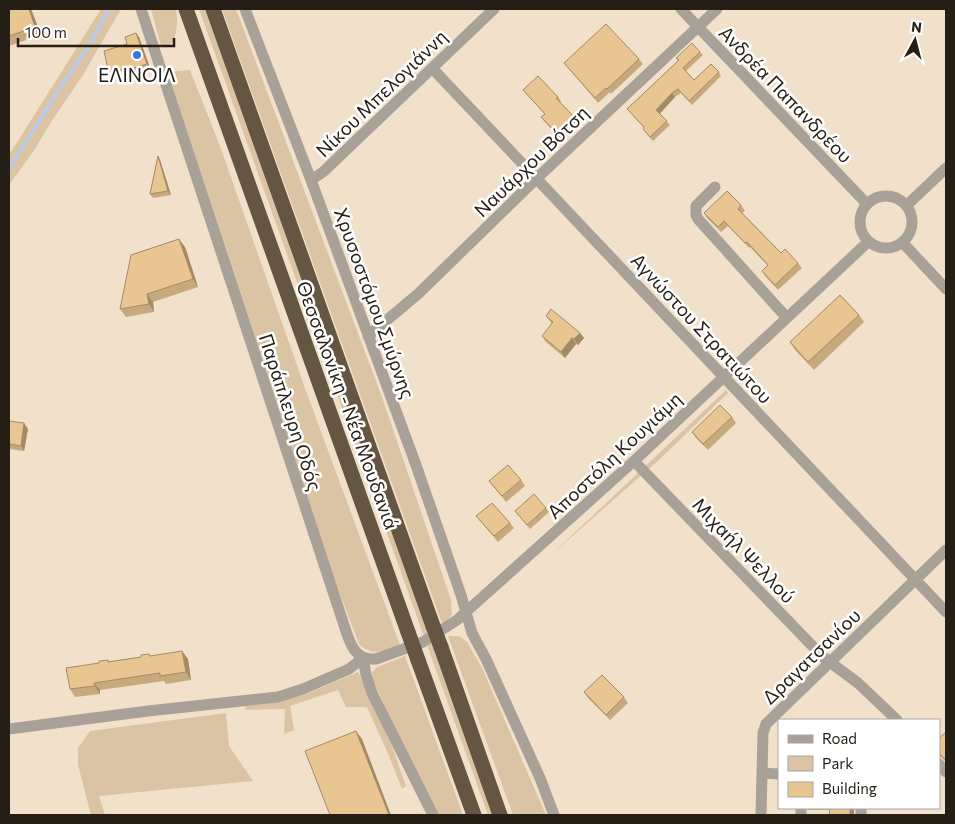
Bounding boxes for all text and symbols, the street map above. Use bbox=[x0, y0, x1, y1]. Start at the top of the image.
scale bar bbox=[18, 15, 174, 47]
north arrow bbox=[890, 15, 940, 65]
text: N bbox=[910, 18, 923, 36]
street label: Ανδρέα Παπανδρέου bbox=[715, 21, 857, 167]
text: 100 m bbox=[25, 23, 67, 41]
street label: Νίκου Μπελογιάννη bbox=[311, 25, 451, 161]
marker: ΕΛΙΝΟΙΛ bbox=[131, 49, 143, 61]
place label: ΕΛΙΝΟΙΛ bbox=[98, 63, 176, 86]
street label: Ναυάρχου Βότση bbox=[469, 101, 593, 221]
street label: Χρυσοστόμου Σμύρνης bbox=[330, 204, 420, 402]
street label: Αγνώστου Στρατιώτου bbox=[626, 248, 778, 408]
street label: Θεσσαλονίκη - Νέα Μουδανιά bbox=[292, 278, 404, 532]
street label: Παράπλευρη Οδός bbox=[255, 331, 327, 493]
street label: Αποστόλη Κουγιάμη bbox=[542, 387, 686, 523]
street label: Μιχαήλ Ψελλού bbox=[688, 493, 800, 607]
street label: Δραγατσανίου bbox=[757, 603, 865, 709]
legend bbox=[778, 719, 940, 809]
text: Road bbox=[822, 729, 857, 747]
text: Park bbox=[822, 754, 853, 772]
text: Building bbox=[822, 779, 877, 797]

